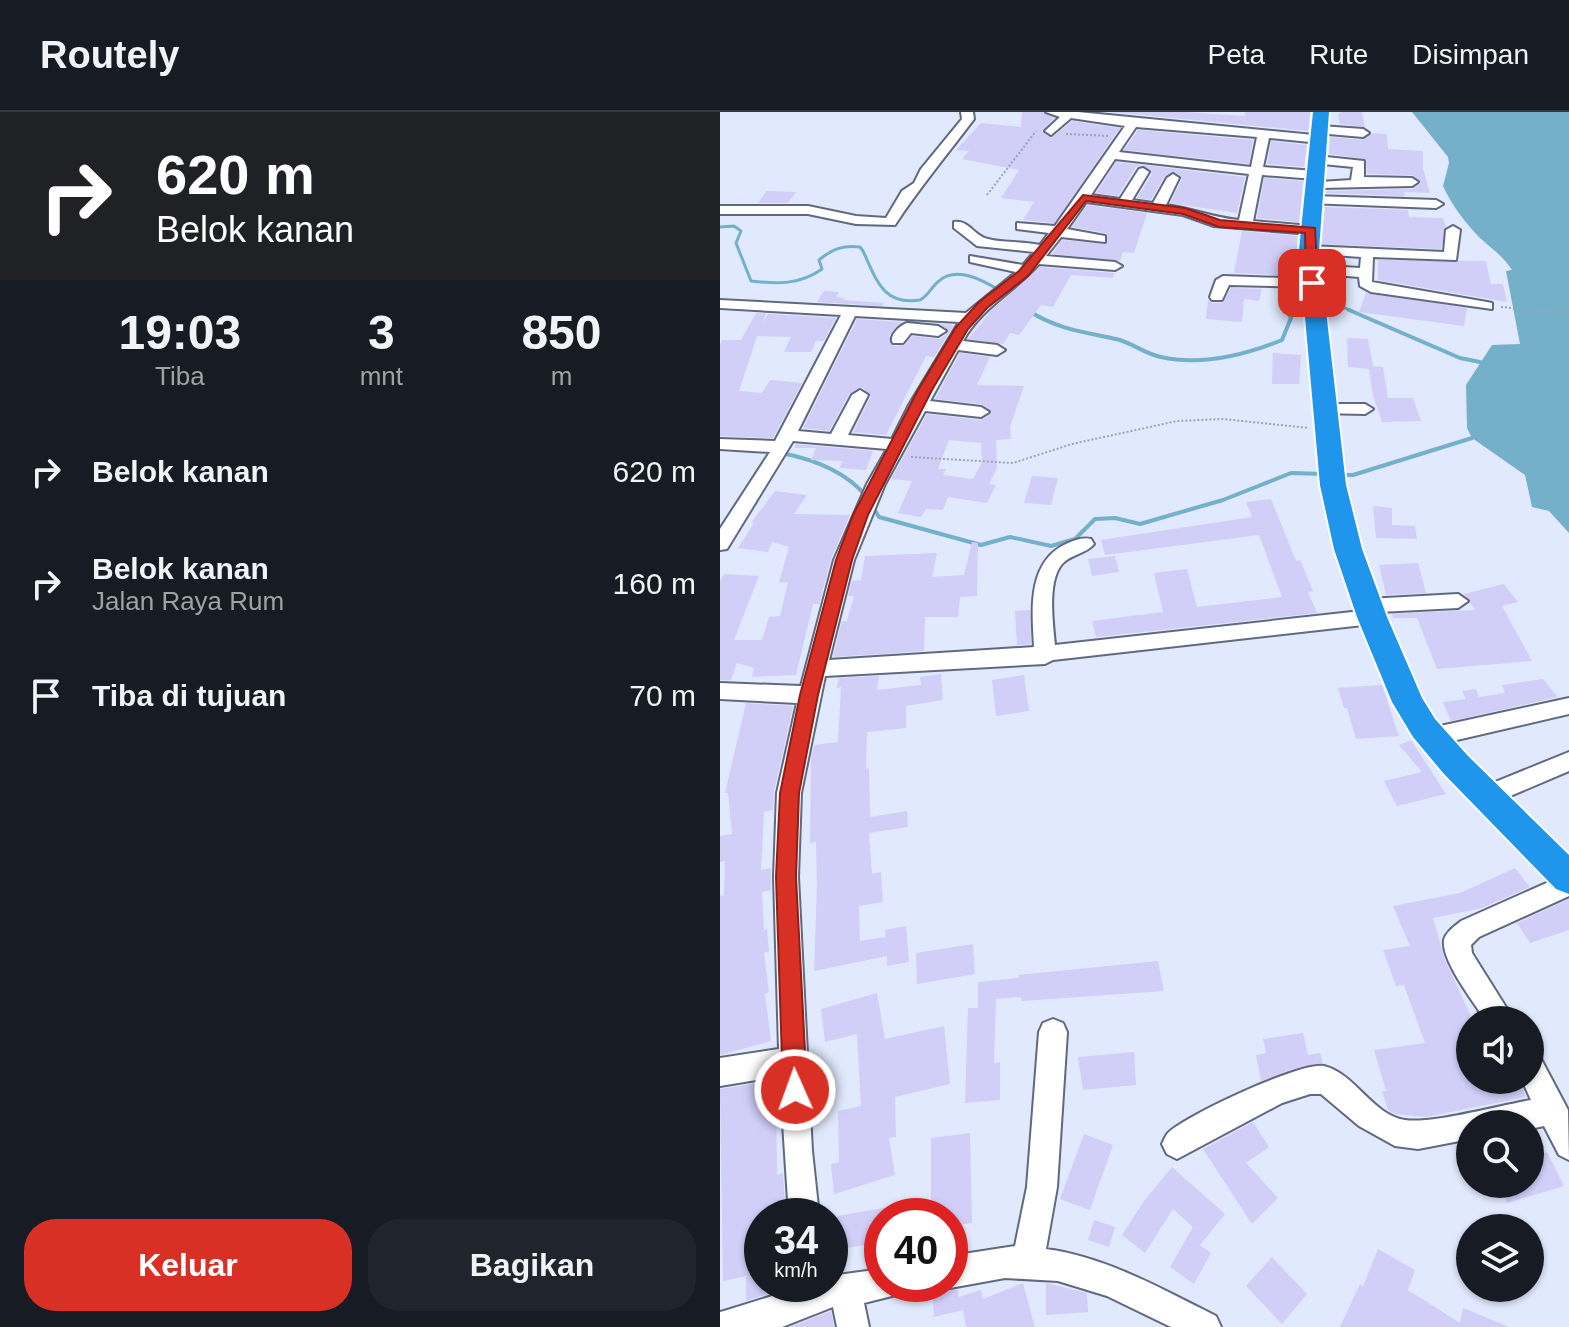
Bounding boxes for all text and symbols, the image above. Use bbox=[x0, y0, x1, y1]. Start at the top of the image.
text: Routely bbox=[40, 34, 179, 76]
text: Peta bbox=[1208, 39, 1265, 70]
text: Rute bbox=[1309, 39, 1368, 70]
text: Disimpan bbox=[1412, 39, 1529, 70]
text: 620 m bbox=[156, 143, 315, 206]
icon: right bbox=[24, 144, 128, 248]
text: Belok kanan bbox=[156, 209, 354, 250]
pin bbox=[1278, 249, 1346, 317]
icon: arrive bbox=[1290, 261, 1334, 305]
text: 19:03 bbox=[118, 306, 241, 359]
text: 3 bbox=[368, 306, 395, 359]
text: 850 bbox=[521, 306, 602, 359]
text: Tiba bbox=[155, 361, 205, 391]
text: mnt bbox=[360, 361, 403, 391]
text: m bbox=[551, 361, 572, 391]
icon: right bbox=[24, 450, 68, 494]
text: Belok kanan bbox=[92, 455, 269, 488]
text: 620 m bbox=[613, 455, 696, 488]
text: Belok kanan bbox=[92, 552, 269, 585]
icon: right bbox=[24, 562, 68, 606]
text: 160 m bbox=[613, 567, 696, 600]
text: Jalan Raya Rum bbox=[92, 586, 284, 616]
icon: arrive bbox=[24, 674, 68, 718]
text: Tiba di tujuan bbox=[92, 679, 286, 712]
text: 70 m bbox=[629, 679, 696, 712]
map controls bbox=[1456, 1006, 1544, 1302]
button: sound bbox=[1456, 1006, 1544, 1094]
position arrow bbox=[753, 1048, 837, 1132]
button: search bbox=[1456, 1110, 1544, 1198]
speed limit sign: 40 bbox=[864, 1198, 968, 1302]
button: layers bbox=[1456, 1214, 1544, 1302]
text: 34 bbox=[774, 1218, 818, 1262]
button: Keluar bbox=[24, 1219, 352, 1311]
button: Bagikan bbox=[368, 1219, 696, 1311]
text: km/h bbox=[774, 1259, 818, 1281]

